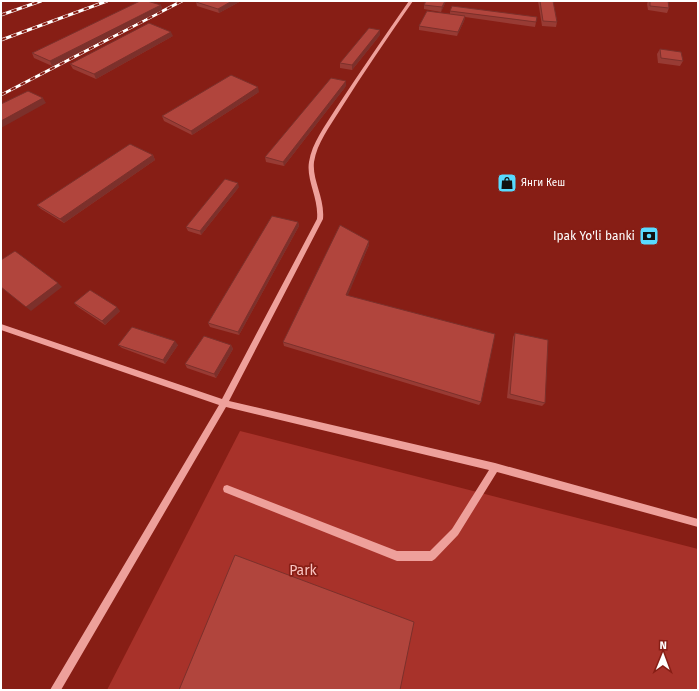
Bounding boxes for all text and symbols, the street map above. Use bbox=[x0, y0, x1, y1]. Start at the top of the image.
shop icon: Янги Кеш bbox=[496, 172, 518, 194]
place label: Янги Кеш bbox=[521, 177, 565, 189]
bank icon: Ipak Yo'li banki bbox=[638, 225, 660, 247]
place label: Ipak Yo'li banki bbox=[553, 229, 635, 243]
park label: Park bbox=[289, 562, 318, 579]
north arrow bbox=[643, 635, 683, 675]
text: N bbox=[659, 639, 667, 652]

